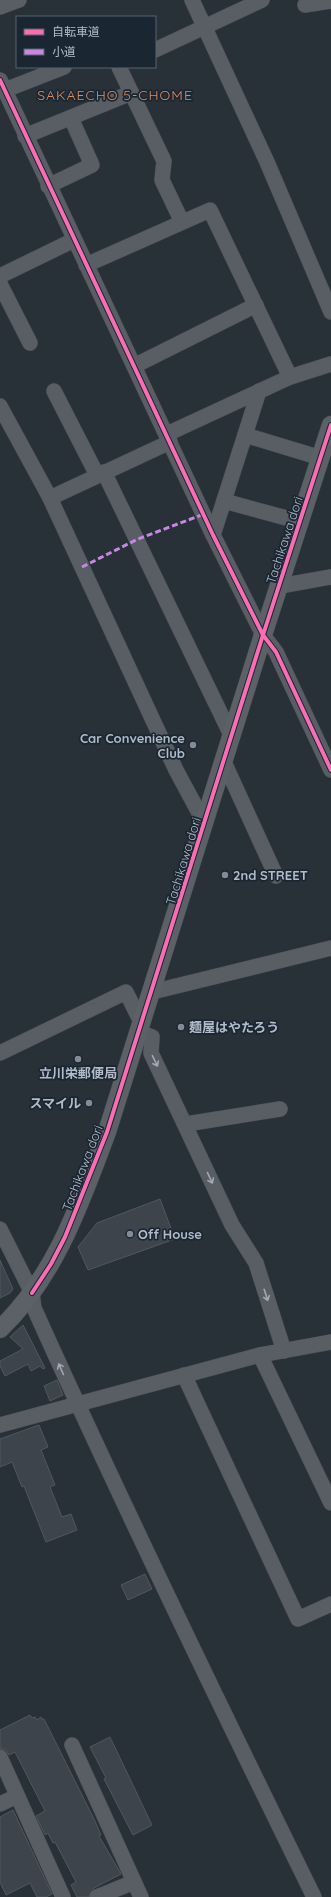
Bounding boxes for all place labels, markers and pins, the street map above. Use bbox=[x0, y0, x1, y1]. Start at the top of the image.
place label: Car Convenience Club bbox=[80, 730, 185, 761]
marker: Car Convenience Club bbox=[188, 740, 198, 750]
place label: 2nd STREET bbox=[233, 867, 308, 883]
marker: 2nd STREET bbox=[220, 870, 230, 880]
place label: 麺屋はやたろう bbox=[189, 1019, 279, 1035]
marker: 麺屋はやたろう bbox=[176, 1022, 186, 1032]
marker: 立川栄郵便局 bbox=[73, 1054, 83, 1064]
place label: 立川栄郵便局 bbox=[39, 1065, 117, 1081]
place label: スマイル bbox=[29, 1095, 81, 1111]
marker: スマイル bbox=[84, 1098, 94, 1108]
place label: Off House bbox=[138, 1226, 202, 1242]
marker: Off House bbox=[125, 1229, 135, 1239]

